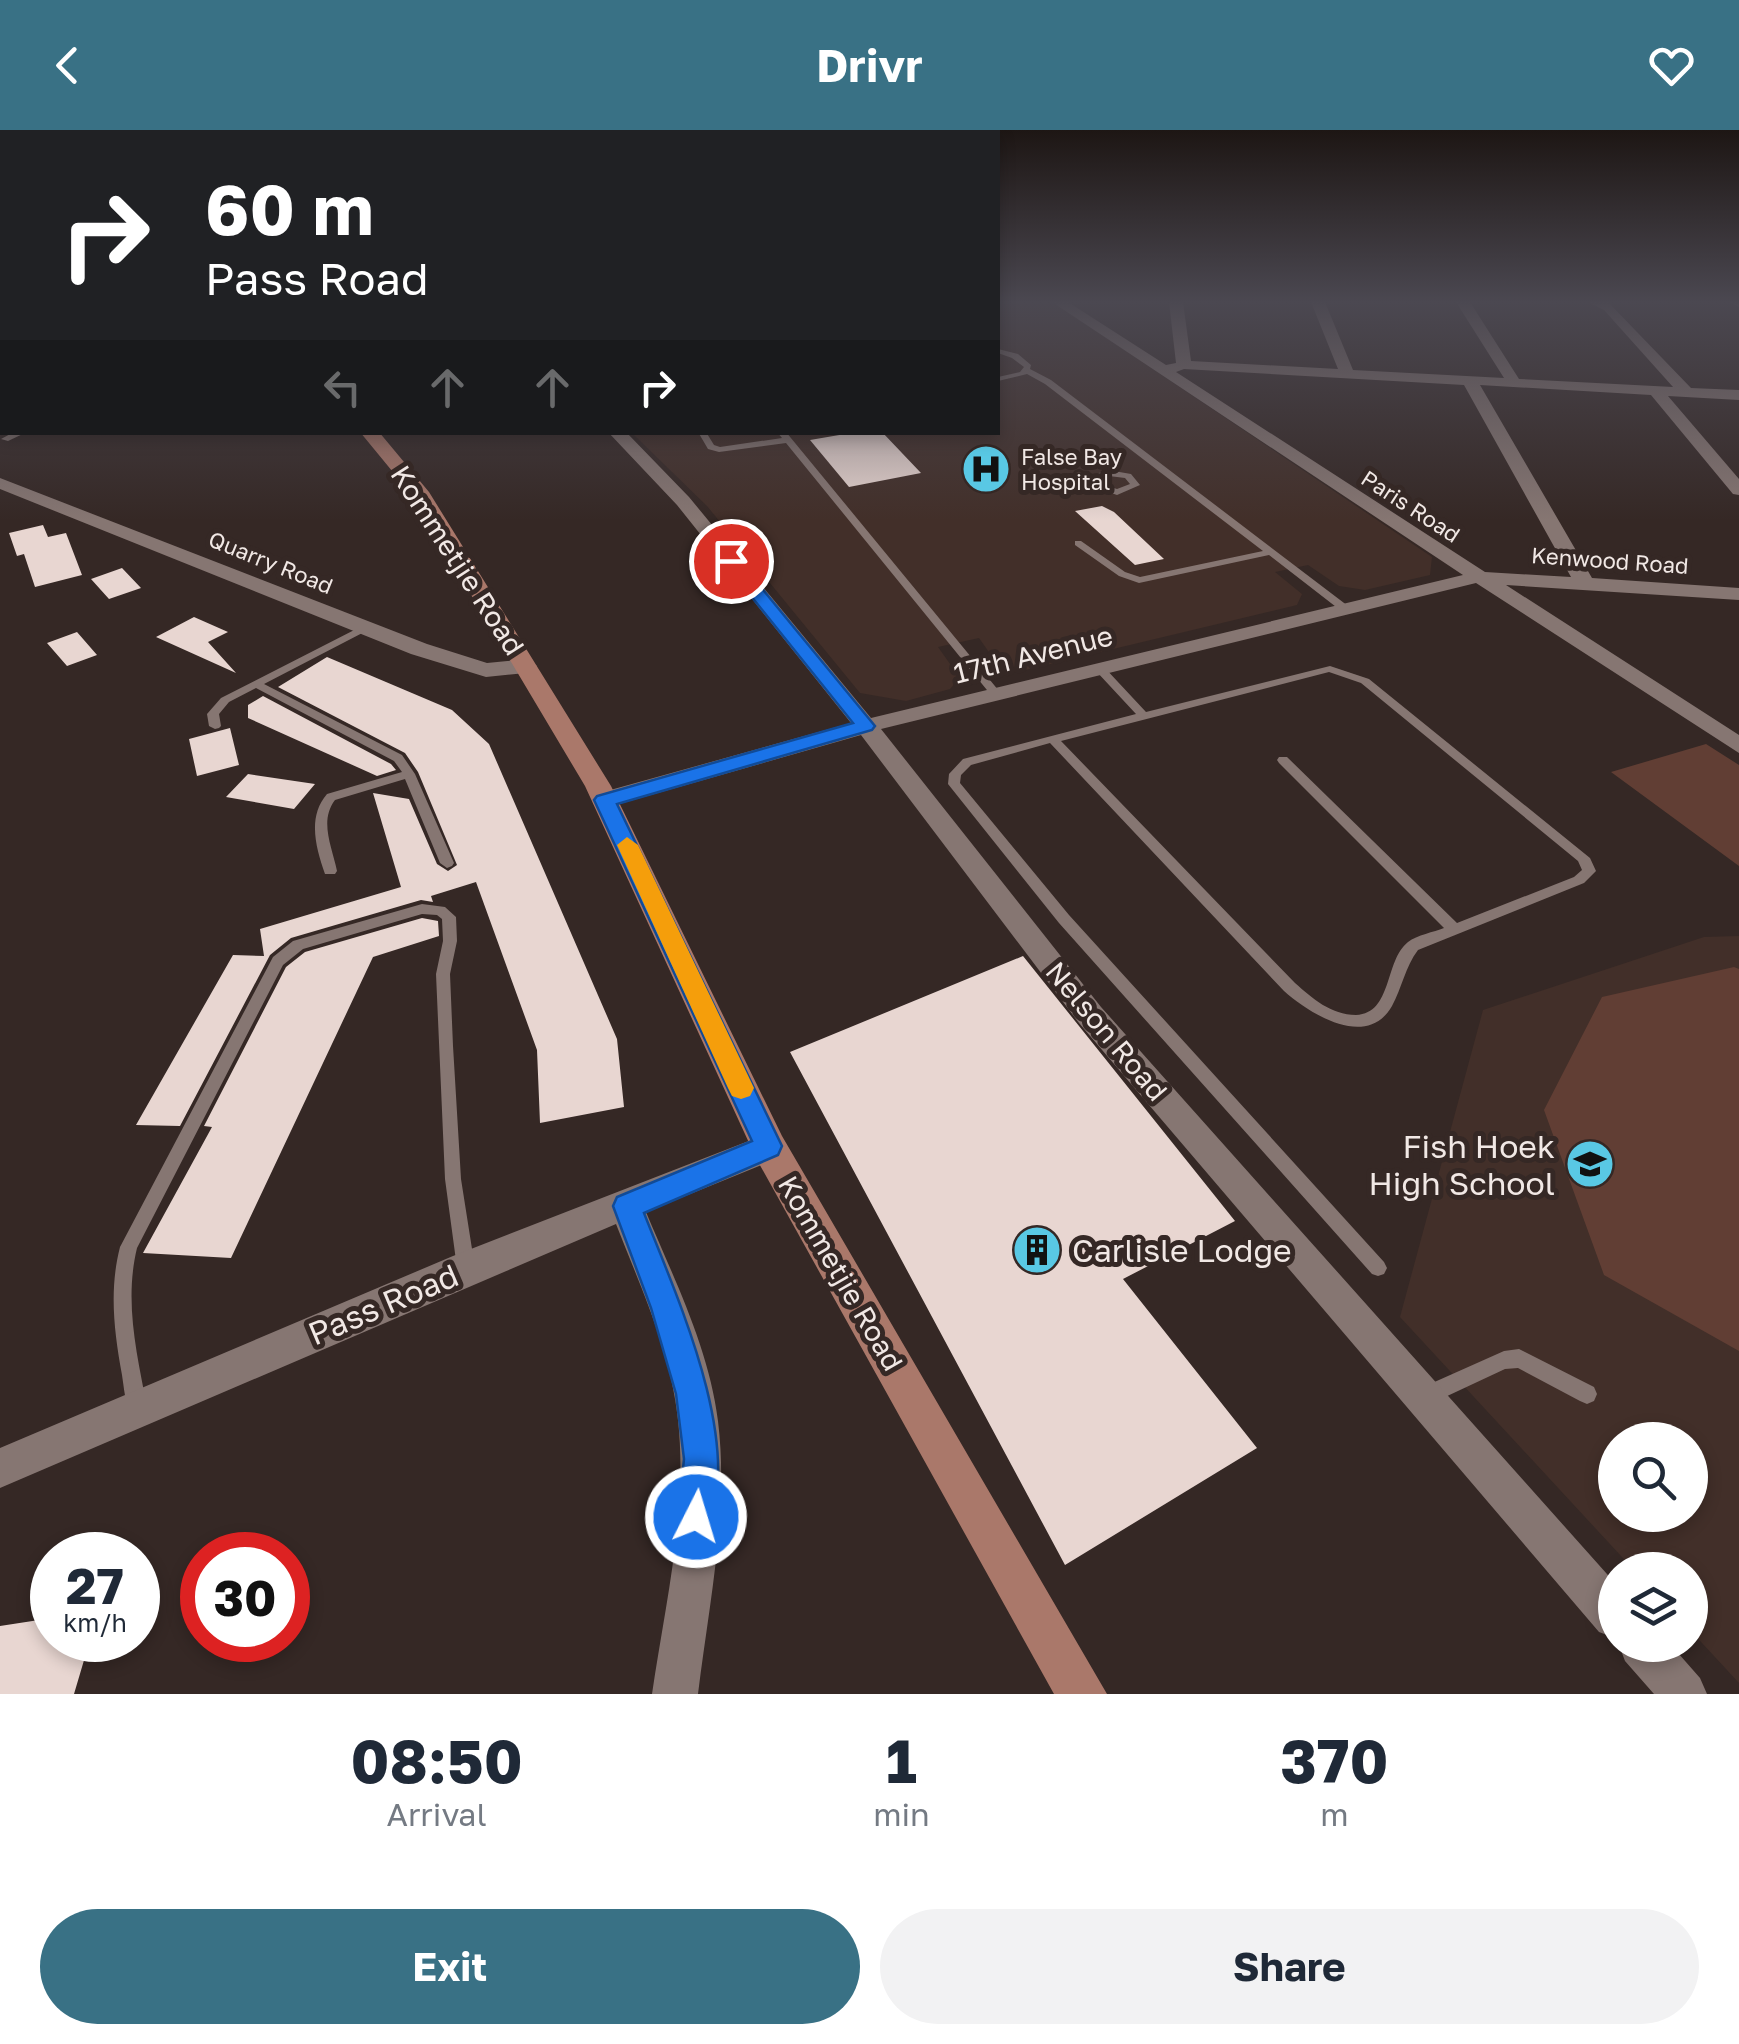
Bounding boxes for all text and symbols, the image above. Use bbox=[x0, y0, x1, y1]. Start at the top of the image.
icon: back bbox=[40, 38, 95, 93]
text: Drivr bbox=[816, 38, 923, 92]
icon: heart bbox=[1644, 38, 1699, 93]
text: 60 m bbox=[205, 166, 374, 250]
icon: right bbox=[40, 170, 170, 300]
text: Pass Road bbox=[205, 251, 429, 305]
icon: left bbox=[315, 360, 370, 415]
icon: ahead bbox=[420, 360, 475, 415]
icon: ahead bbox=[525, 360, 580, 415]
icon: right bbox=[630, 360, 685, 415]
hospital icon: False Bay Hospital bbox=[960, 443, 1012, 495]
place label: False Bay Hospital bbox=[1021, 443, 1122, 495]
street label: Kommetjie Road bbox=[384, 459, 532, 661]
street label: Paris Road bbox=[1357, 464, 1465, 548]
pin bbox=[689, 519, 774, 604]
street label: Quarry Road bbox=[205, 525, 337, 599]
icon: arrive bbox=[704, 534, 759, 589]
street label: Kenwood Road bbox=[1530, 541, 1690, 579]
street label: 17th Avenue bbox=[950, 618, 1116, 690]
street label: Nelson Road bbox=[1039, 955, 1175, 1107]
place label: Fish Hoek High School bbox=[1369, 1127, 1555, 1202]
school or university icon: Fish Hoek High School bbox=[1564, 1138, 1616, 1190]
street label: Kommetjie Road bbox=[772, 1170, 910, 1376]
building icon: Carlisle Lodge bbox=[1011, 1224, 1063, 1276]
place label: Carlisle Lodge bbox=[1072, 1231, 1292, 1269]
street label: Pass Road bbox=[302, 1255, 464, 1353]
map controls bbox=[1598, 1422, 1708, 1662]
button: search bbox=[1598, 1422, 1708, 1532]
position arrow bbox=[644, 1465, 748, 1569]
speed limit sign: 30 bbox=[180, 1532, 310, 1662]
button: layers bbox=[1598, 1552, 1708, 1662]
text: 27 bbox=[66, 1555, 124, 1615]
text: km/h bbox=[63, 1607, 127, 1638]
text: 08:50 bbox=[350, 1724, 523, 1796]
text: 1 bbox=[886, 1724, 917, 1796]
text: 370 bbox=[1280, 1724, 1389, 1796]
text: Arrival bbox=[386, 1795, 487, 1833]
text: min bbox=[873, 1795, 930, 1833]
text: m bbox=[1320, 1795, 1349, 1833]
button: Exit bbox=[40, 1909, 860, 2024]
button: Share bbox=[880, 1909, 1699, 2024]

